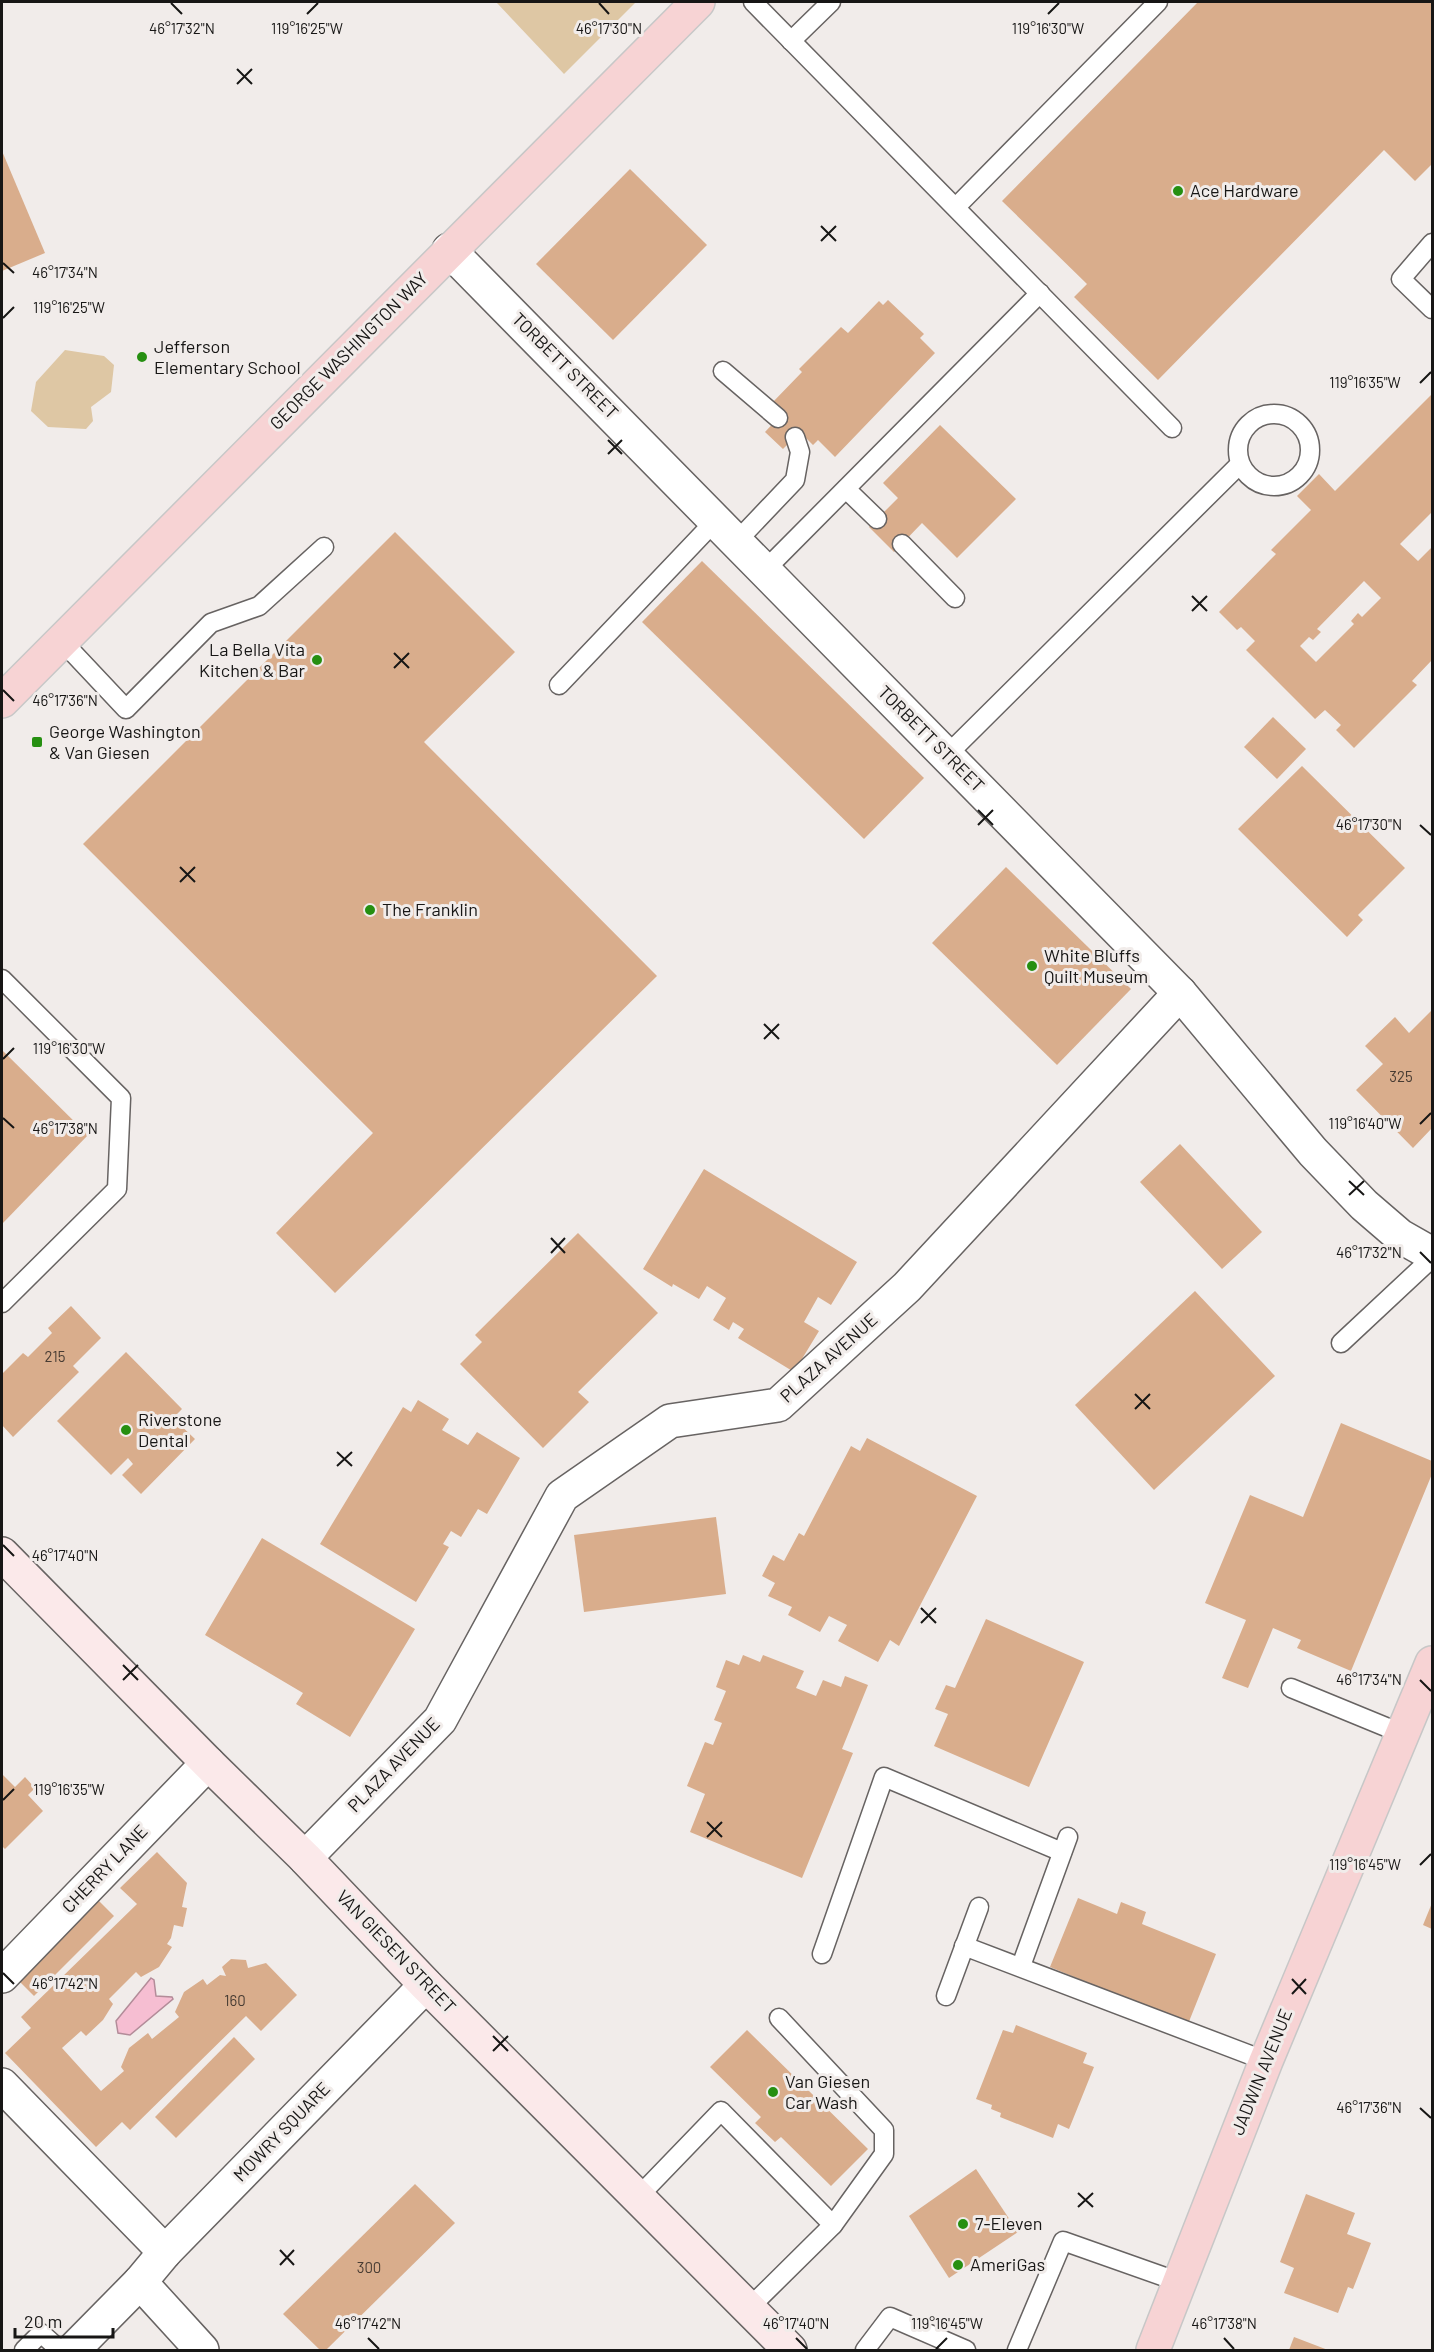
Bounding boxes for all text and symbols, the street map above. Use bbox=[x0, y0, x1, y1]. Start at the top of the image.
text: 46°17'32"N bbox=[149, 19, 215, 37]
text: 119°16'25"W bbox=[271, 19, 343, 37]
text: 46°17'30"N bbox=[576, 19, 642, 37]
text: 119°16'30"W bbox=[1012, 19, 1084, 37]
place label: Ace Hardware bbox=[1190, 179, 1299, 201]
marker: Ace Hardware bbox=[1171, 184, 1185, 198]
text: 46°17'34"N bbox=[32, 263, 98, 281]
street label: GEORGE WASHINGTON WAY bbox=[265, 267, 432, 434]
text: 119°16'25"W bbox=[33, 298, 105, 316]
street label: TORBETT STREET bbox=[508, 308, 623, 423]
place label: Jefferson Elementary School bbox=[154, 335, 301, 378]
marker: Jefferson Elementary School bbox=[135, 350, 149, 364]
text: 119°16'35"W bbox=[1329, 373, 1401, 391]
place label: La Bella Vita Kitchen & Bar bbox=[199, 638, 305, 681]
marker: La Bella Vita Kitchen & Bar bbox=[310, 653, 324, 667]
street label: TORBETT STREET bbox=[874, 681, 989, 796]
text: 46°17'36"N bbox=[32, 691, 98, 709]
place label: George Washington & Van Giesen bbox=[49, 720, 201, 763]
marker: George Washington & Van Giesen bbox=[30, 735, 44, 749]
text: 46°17'30"N bbox=[1336, 815, 1402, 833]
place label: The Franklin bbox=[382, 898, 478, 920]
marker: The Franklin bbox=[363, 903, 377, 917]
place label: White Bluffs Quilt Museum bbox=[1044, 944, 1148, 987]
marker: White Bluffs Quilt Museum bbox=[1025, 959, 1039, 973]
text: 119°16'30"W bbox=[33, 1039, 105, 1057]
house number: 325 bbox=[1389, 1067, 1413, 1085]
text: 119°16'40"W bbox=[1329, 1114, 1401, 1132]
text: 46°17'38"N bbox=[32, 1119, 98, 1137]
text: 46°17'32"N bbox=[1336, 1243, 1402, 1261]
street label: PLAZA AVENUE bbox=[775, 1308, 882, 1407]
house number: 215 bbox=[45, 1347, 65, 1365]
place label: Riverstone Dental bbox=[138, 1408, 222, 1451]
marker: Riverstone Dental bbox=[119, 1423, 133, 1437]
text: 46°17'40"N bbox=[32, 1546, 98, 1564]
text: 46°17'34"N bbox=[1336, 1670, 1402, 1688]
street label: PLAZA AVENUE bbox=[343, 1712, 444, 1816]
text: 119°16'35"W bbox=[33, 1780, 105, 1798]
street label: CHERRY LANE bbox=[57, 1820, 152, 1917]
text: 119°16'45"W bbox=[1329, 1855, 1401, 1873]
street label: VAN GIESEN STREET bbox=[332, 1885, 461, 2017]
text: 46°17'42"N bbox=[32, 1974, 98, 1992]
house number: 160 bbox=[224, 1991, 246, 2009]
street label: JADWIN AVENUE bbox=[1226, 2005, 1296, 2138]
place label: Van Giesen Car Wash bbox=[785, 2070, 870, 2113]
street label: MOWRY SQUARE bbox=[228, 2077, 334, 2186]
marker: Van Giesen Car Wash bbox=[766, 2085, 780, 2099]
text: 46°17'36"N bbox=[1336, 2098, 1402, 2116]
place label: 7-Eleven bbox=[975, 2212, 1043, 2234]
marker: 7-Eleven bbox=[956, 2217, 970, 2231]
place label: AmeriGas bbox=[970, 2253, 1045, 2275]
house number: 300 bbox=[357, 2258, 381, 2276]
marker: AmeriGas bbox=[951, 2258, 965, 2272]
scale bar bbox=[15, 2301, 112, 2339]
text: 20 m bbox=[24, 2310, 62, 2332]
text: 46°17'42"N bbox=[335, 2314, 401, 2332]
text: 46°17'40"N bbox=[763, 2314, 829, 2332]
text: 119°16'45"W bbox=[911, 2314, 983, 2332]
text: 46°17'38"N bbox=[1191, 2314, 1257, 2332]

